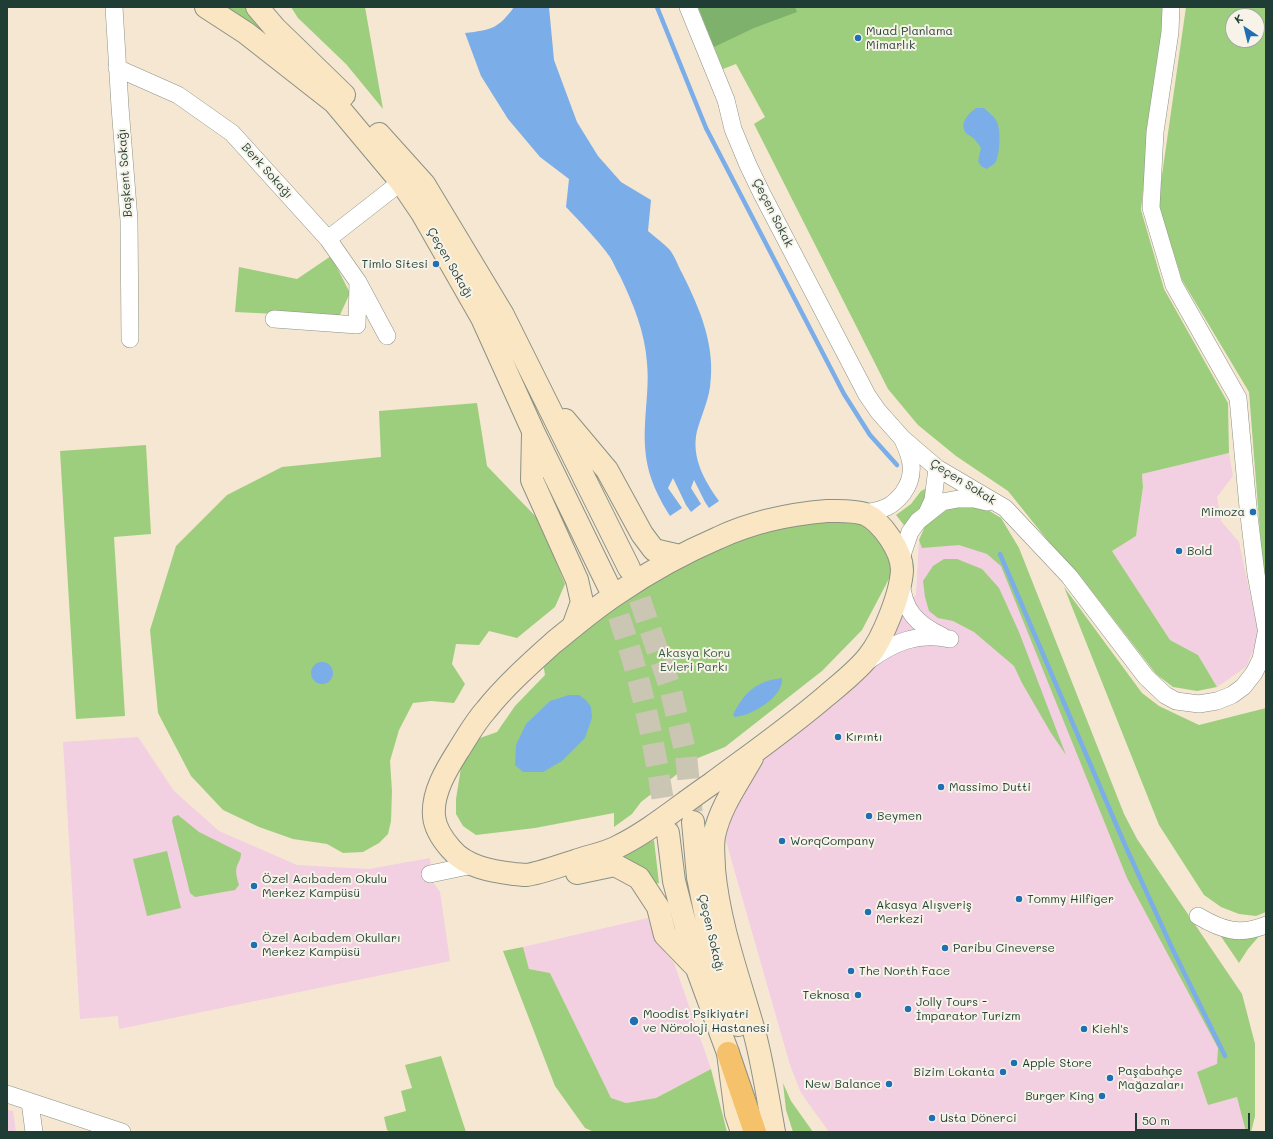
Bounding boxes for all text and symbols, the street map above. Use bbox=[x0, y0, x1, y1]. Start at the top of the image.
north arrow bbox=[1225, 8, 1265, 48]
text: K bbox=[1231, 10, 1246, 27]
place label: Muad Planlama Mimarlık bbox=[866, 24, 953, 52]
marker: Muad Planlama Mimarlık bbox=[853, 33, 863, 43]
street label: Başkent Sokağı bbox=[115, 128, 135, 218]
street label: Berk Sokağı bbox=[238, 140, 296, 202]
street label: Çeçen Sokak bbox=[750, 176, 796, 250]
street label: Çeçen Sokağı bbox=[424, 225, 476, 301]
place label: Timlo Sitesi bbox=[361, 257, 428, 271]
marker: Timlo Sitesi bbox=[431, 259, 441, 269]
street label: Çeçen Sokak bbox=[927, 456, 999, 508]
place label: Mimoza bbox=[1201, 505, 1245, 519]
marker: Mimoza bbox=[1248, 507, 1258, 517]
place label: Bold bbox=[1187, 544, 1212, 558]
marker: Bold bbox=[1174, 546, 1184, 556]
park label: Akasya Koru Evleri Parkı bbox=[658, 646, 730, 674]
place label: Kırıntı bbox=[846, 730, 883, 744]
marker: Kırıntı bbox=[833, 732, 843, 742]
place label: Massimo Dutti bbox=[949, 780, 1031, 794]
marker: Massimo Dutti bbox=[936, 782, 946, 792]
place label: Beymen bbox=[877, 809, 922, 823]
marker: Beymen bbox=[864, 811, 874, 821]
place label: WorqCompany bbox=[790, 834, 874, 848]
marker: WorqCompany bbox=[777, 836, 787, 846]
place label: Özel Acıbadem Okulu Merkez Kampüsü bbox=[262, 872, 387, 900]
marker: Özel Acıbadem Okulu Merkez Kampüsü bbox=[249, 881, 259, 891]
place label: Tommy Hilfiger bbox=[1027, 892, 1114, 906]
street label: Çeçen Sokağı bbox=[695, 893, 727, 973]
marker: Tommy Hilfiger bbox=[1014, 894, 1024, 904]
place label: Akasya Alışveriş Merkezi bbox=[876, 898, 972, 926]
marker: Akasya Alışveriş Merkezi bbox=[863, 907, 873, 917]
place label: Özel Acıbadem Okulları Merkez Kampüsü bbox=[262, 931, 401, 959]
marker: Özel Acıbadem Okulları Merkez Kampüsü bbox=[249, 940, 259, 950]
place label: Paribu Cineverse bbox=[953, 941, 1055, 955]
marker: Paribu Cineverse bbox=[940, 943, 950, 953]
place label: The North Face bbox=[859, 964, 950, 978]
marker: The North Face bbox=[846, 966, 856, 976]
place label: Teknosa bbox=[802, 988, 850, 1002]
marker: Teknosa bbox=[853, 990, 863, 1000]
place label: Jolly Tours - İmparator Turizm bbox=[916, 995, 1021, 1023]
marker: Jolly Tours - İmparator Turizm bbox=[903, 1004, 913, 1014]
place label: Moodist Psikiyatri ve Nöroloji Hastanesi bbox=[643, 1007, 770, 1035]
marker: Moodist Psikiyatri ve Nöroloji Hastanesi bbox=[628, 1015, 640, 1027]
place label: Kiehl's bbox=[1092, 1022, 1129, 1036]
marker: Kiehl's bbox=[1079, 1024, 1089, 1034]
place label: Apple Store bbox=[1022, 1056, 1092, 1070]
marker: Apple Store bbox=[1009, 1058, 1019, 1068]
place label: Paşabahçe Mağazaları bbox=[1118, 1064, 1184, 1092]
place label: Bizim Lokanta bbox=[913, 1065, 995, 1079]
marker: Bizim Lokanta bbox=[998, 1067, 1008, 1077]
marker: Paşabahçe Mağazaları bbox=[1105, 1073, 1115, 1083]
place label: New Balance bbox=[805, 1077, 881, 1091]
marker: New Balance bbox=[884, 1079, 894, 1089]
place label: Burger King bbox=[1025, 1089, 1094, 1103]
marker: Burger King bbox=[1097, 1091, 1107, 1101]
scale bar bbox=[1137, 1105, 1252, 1131]
place label: Usta Dönerci bbox=[940, 1111, 1017, 1125]
text: 50 m bbox=[1142, 1112, 1170, 1128]
marker: Usta Dönerci bbox=[927, 1113, 937, 1123]

